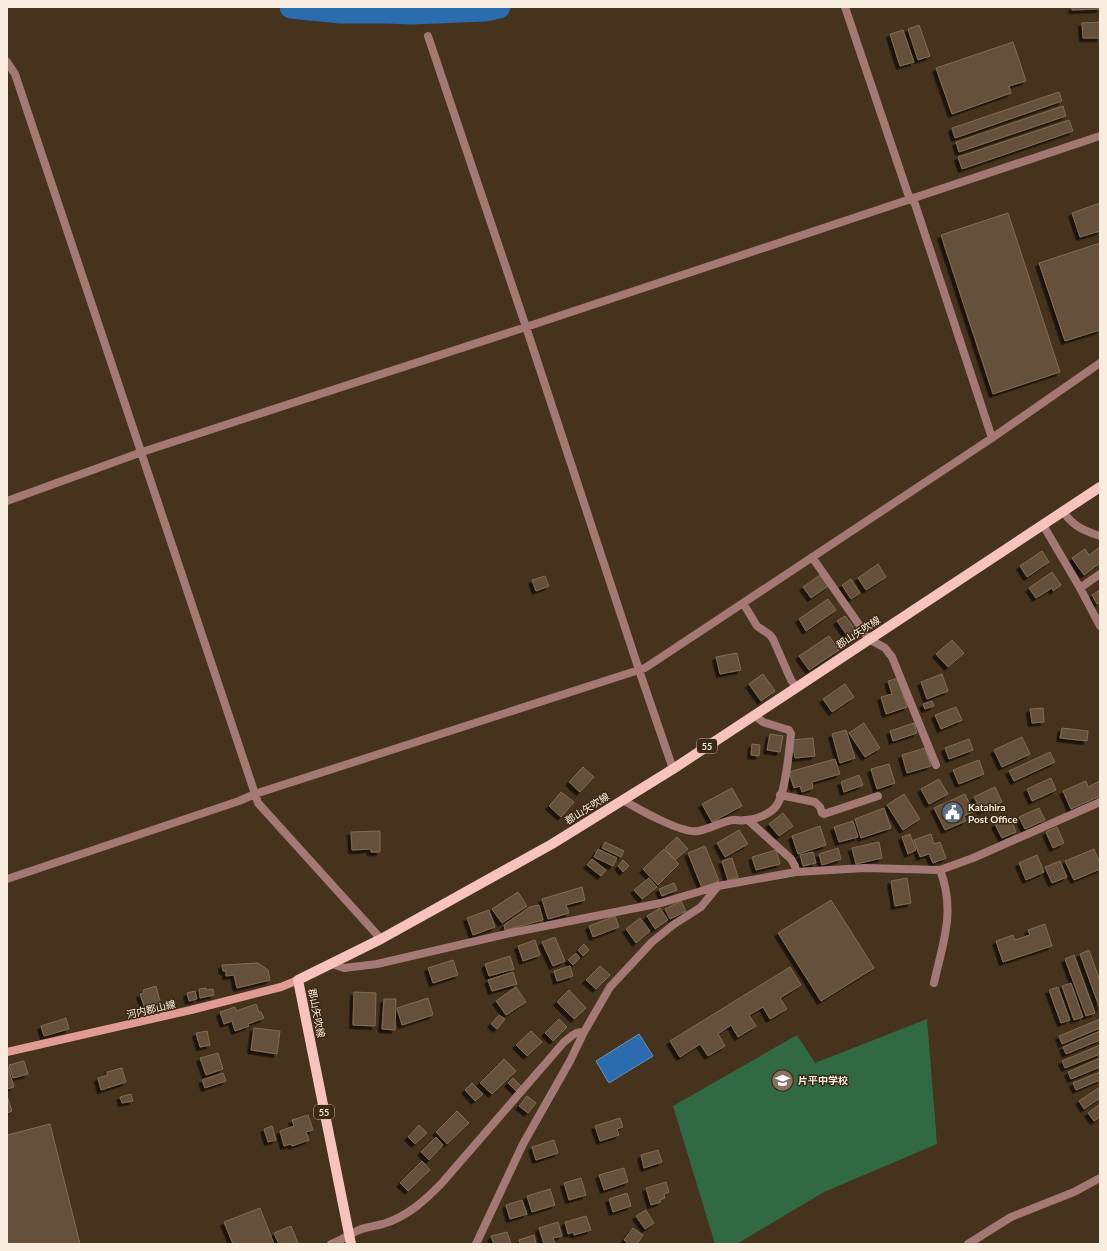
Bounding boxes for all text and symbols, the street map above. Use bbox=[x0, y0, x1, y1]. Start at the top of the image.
street label: 郡山矢吹線 bbox=[834, 613, 882, 651]
road number: 55 bbox=[697, 739, 717, 753]
street label: 郡山矢吹線 bbox=[563, 790, 611, 826]
public building icon: Katahira Post Office bbox=[939, 800, 965, 826]
place label: Katahira Post Office bbox=[968, 801, 1018, 825]
street label: 郡山矢吹線 bbox=[306, 987, 328, 1039]
street label: 河内郡山線 bbox=[125, 998, 177, 1020]
school or university icon: 片平中学校 bbox=[770, 1067, 796, 1093]
place label: 片平中学校 bbox=[798, 1074, 848, 1086]
road number: 55 bbox=[314, 1105, 334, 1119]

